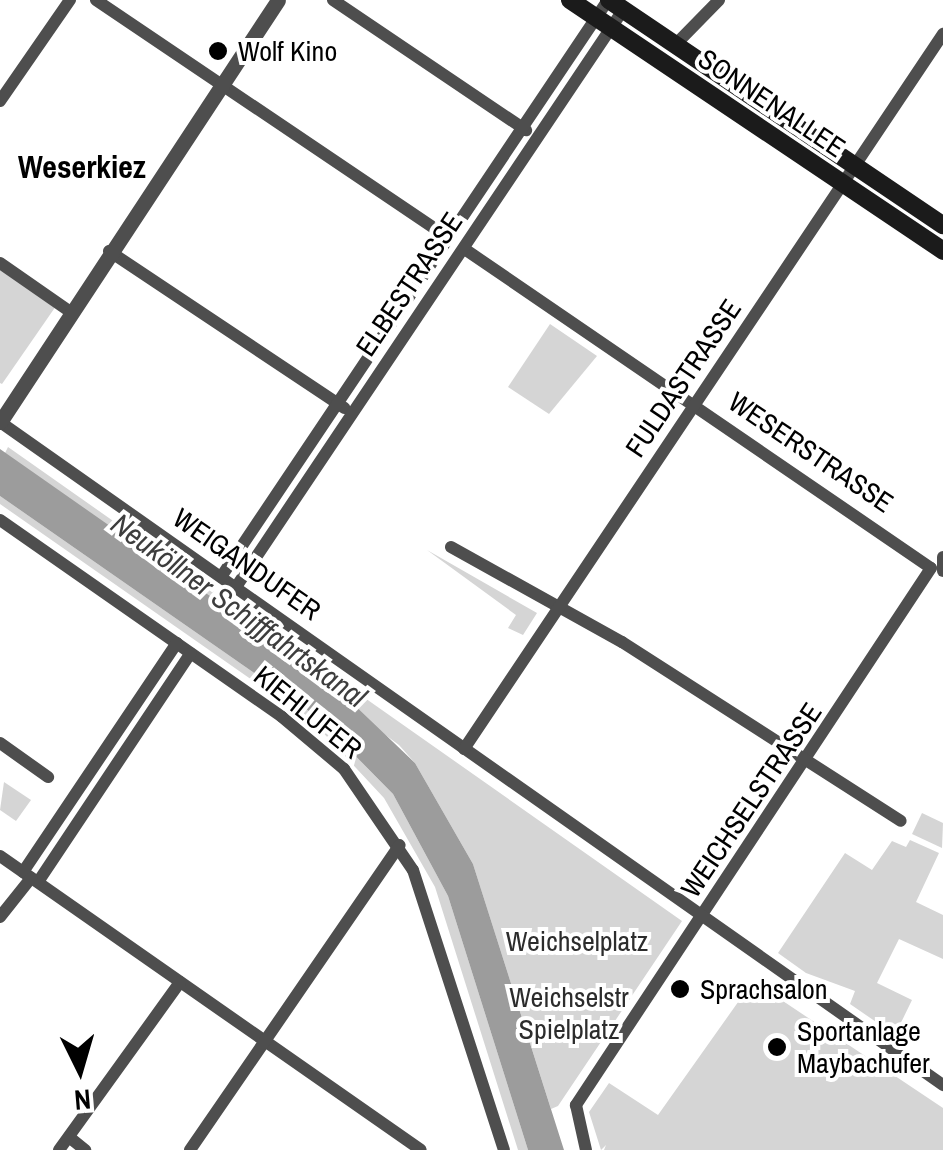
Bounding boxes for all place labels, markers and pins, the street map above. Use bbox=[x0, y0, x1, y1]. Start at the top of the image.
place label: Wolf Kino bbox=[238, 34, 337, 68]
marker: Wolf Kino bbox=[207, 40, 229, 62]
place label: Sprachsalon bbox=[700, 972, 828, 1006]
marker: Sprachsalon bbox=[669, 978, 691, 1000]
place label: Sportanlage Maybachufer bbox=[797, 1014, 930, 1080]
marker: Sportanlage Maybachufer bbox=[766, 1036, 788, 1058]

